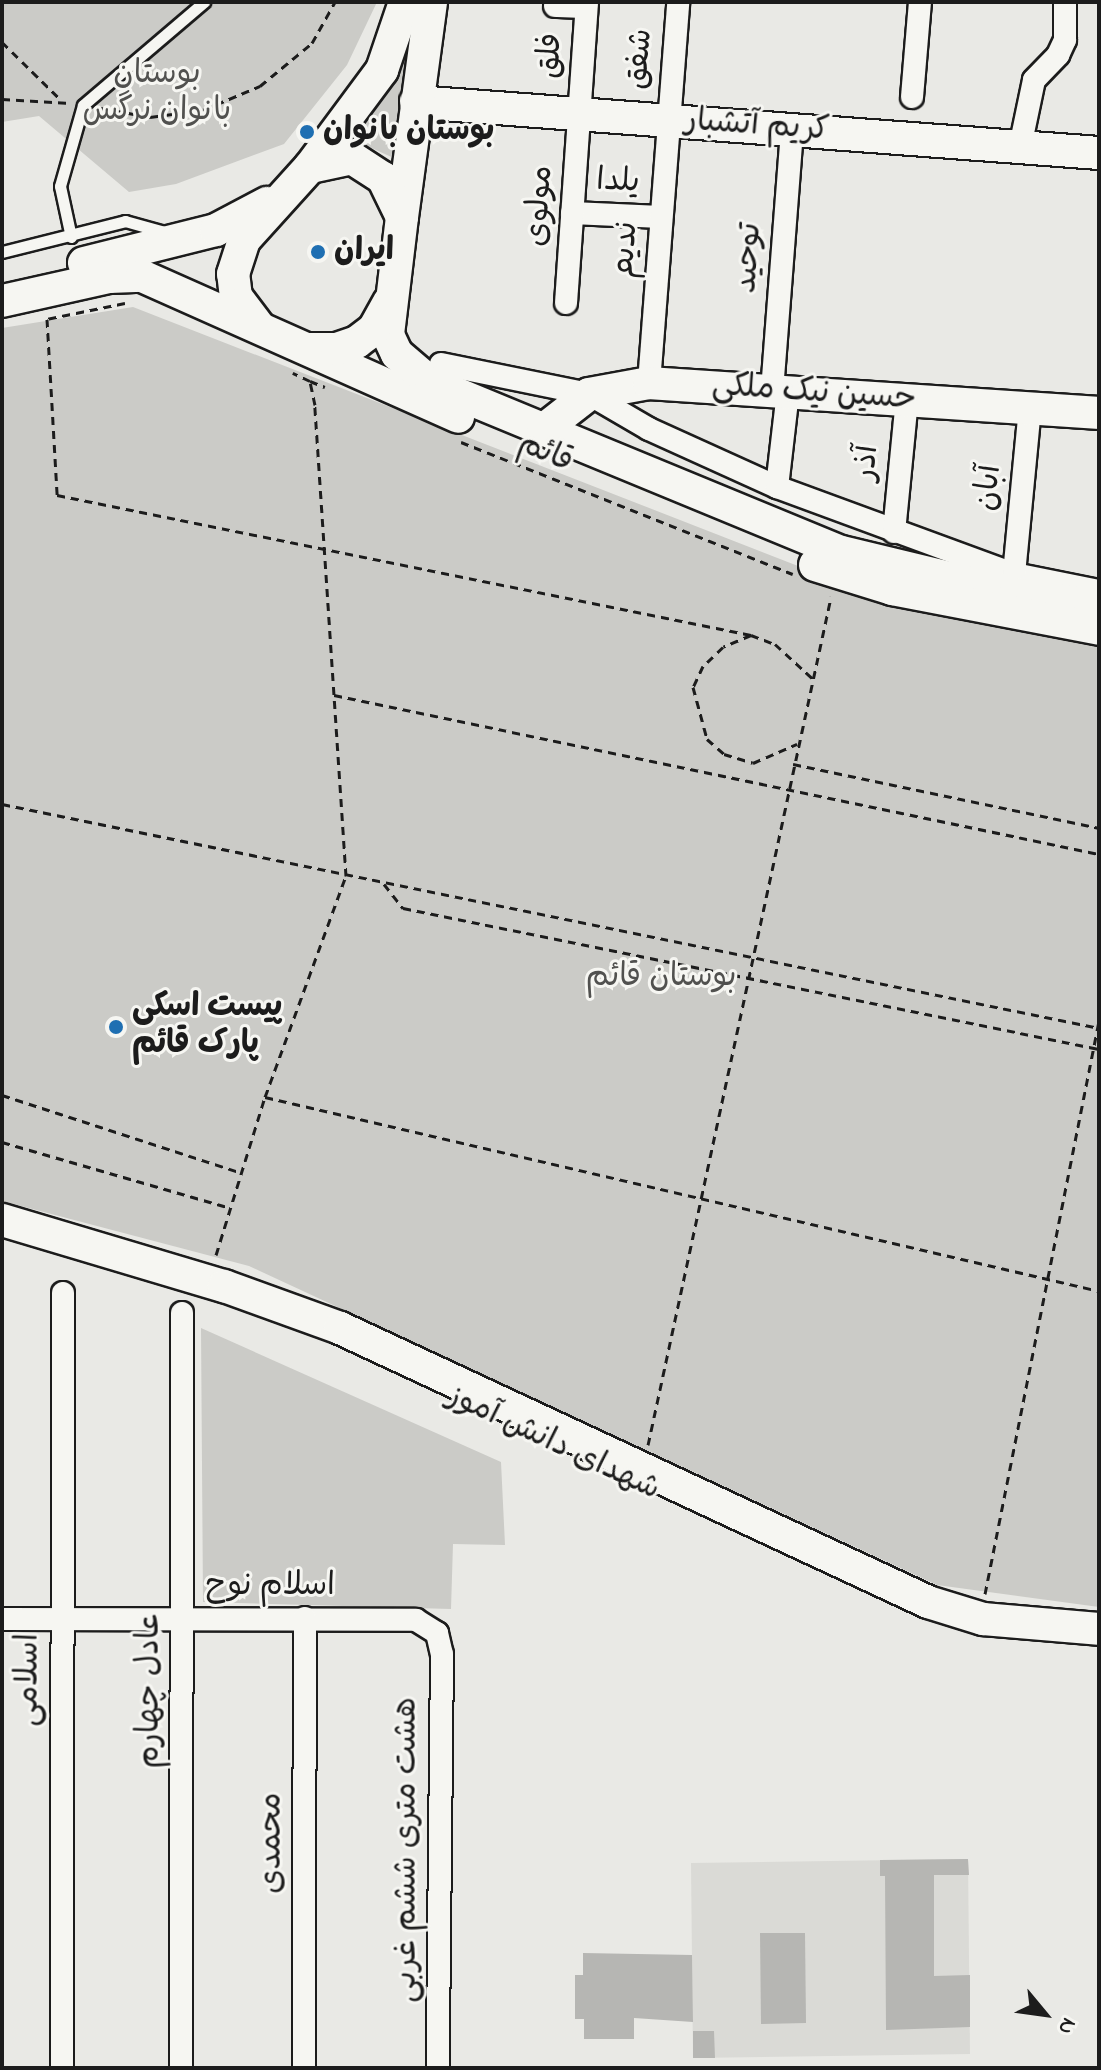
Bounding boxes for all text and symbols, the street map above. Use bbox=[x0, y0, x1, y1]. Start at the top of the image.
street label: شفق bbox=[619, 27, 663, 91]
street label: فلق bbox=[532, 32, 572, 80]
park label: بوستان بانوان نرگس bbox=[83, 57, 231, 132]
street label: کریم آتشبار bbox=[683, 103, 831, 151]
place label: بوستان بانوان bbox=[323, 113, 495, 151]
marker: بوستان بانوان bbox=[298, 123, 316, 141]
street label: یلدا bbox=[595, 163, 641, 203]
street label: مولوی bbox=[519, 164, 563, 248]
street label: ندیم bbox=[606, 220, 648, 280]
street label: توحید bbox=[728, 221, 772, 295]
place label: ایران bbox=[334, 233, 394, 271]
marker: ایران bbox=[309, 243, 327, 261]
street label: حسین نیک ملکی bbox=[711, 368, 917, 420]
street label: قائم bbox=[512, 425, 578, 483]
street label: آذر bbox=[847, 443, 889, 483]
street label: آبان bbox=[968, 463, 1012, 513]
park label: بوستان قائم bbox=[585, 959, 737, 997]
place label: پیست اسکی پارک قائم bbox=[132, 990, 282, 1065]
marker: پیست اسکی پارک قائم bbox=[107, 1018, 125, 1036]
street label: شهدای دانش آموز bbox=[441, 1378, 665, 1510]
street label: اسلام نوح bbox=[205, 1568, 335, 1606]
street label: عادل چهارم bbox=[132, 1611, 170, 1769]
street label: اسلامی bbox=[11, 1633, 49, 1727]
street label: هشت متری ششم غربی bbox=[389, 1697, 427, 2003]
street label: محمدی bbox=[254, 1792, 292, 1894]
north arrow bbox=[1005, 1974, 1085, 2054]
text: N bbox=[1048, 2011, 1084, 2040]

